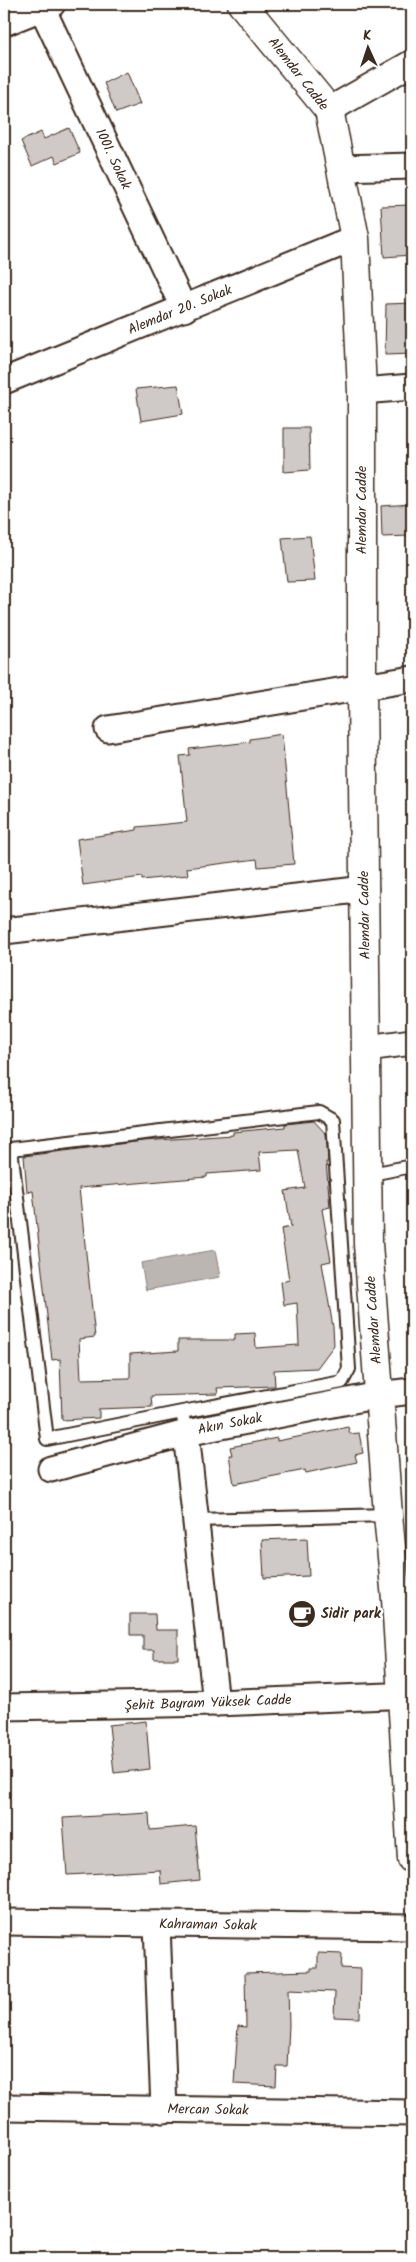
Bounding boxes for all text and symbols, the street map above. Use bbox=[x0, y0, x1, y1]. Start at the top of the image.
north arrow bbox=[344, 22, 394, 72]
text: K bbox=[363, 25, 373, 47]
street label: Alemdar Cadde bbox=[262, 32, 334, 116]
street label: 1001. Sokak bbox=[89, 125, 137, 194]
street label: Alemdar 20. Sokak bbox=[125, 279, 236, 341]
street label: Alemdar Cadde bbox=[351, 465, 373, 554]
street label: Alemdar Cadde bbox=[353, 870, 377, 959]
street label: Alemdar Cadde bbox=[360, 1274, 388, 1365]
street label: Akın Sokak bbox=[196, 1407, 265, 1441]
cafe icon: Sidir park bbox=[287, 1599, 317, 1629]
place label: Sidir park bbox=[321, 1603, 382, 1625]
street label: Şehit Bayram Yüksek Cadde bbox=[124, 1689, 292, 1717]
street label: Kahraman Sokak bbox=[159, 1913, 258, 1937]
street label: Mercan Sokak bbox=[167, 2098, 249, 2122]

